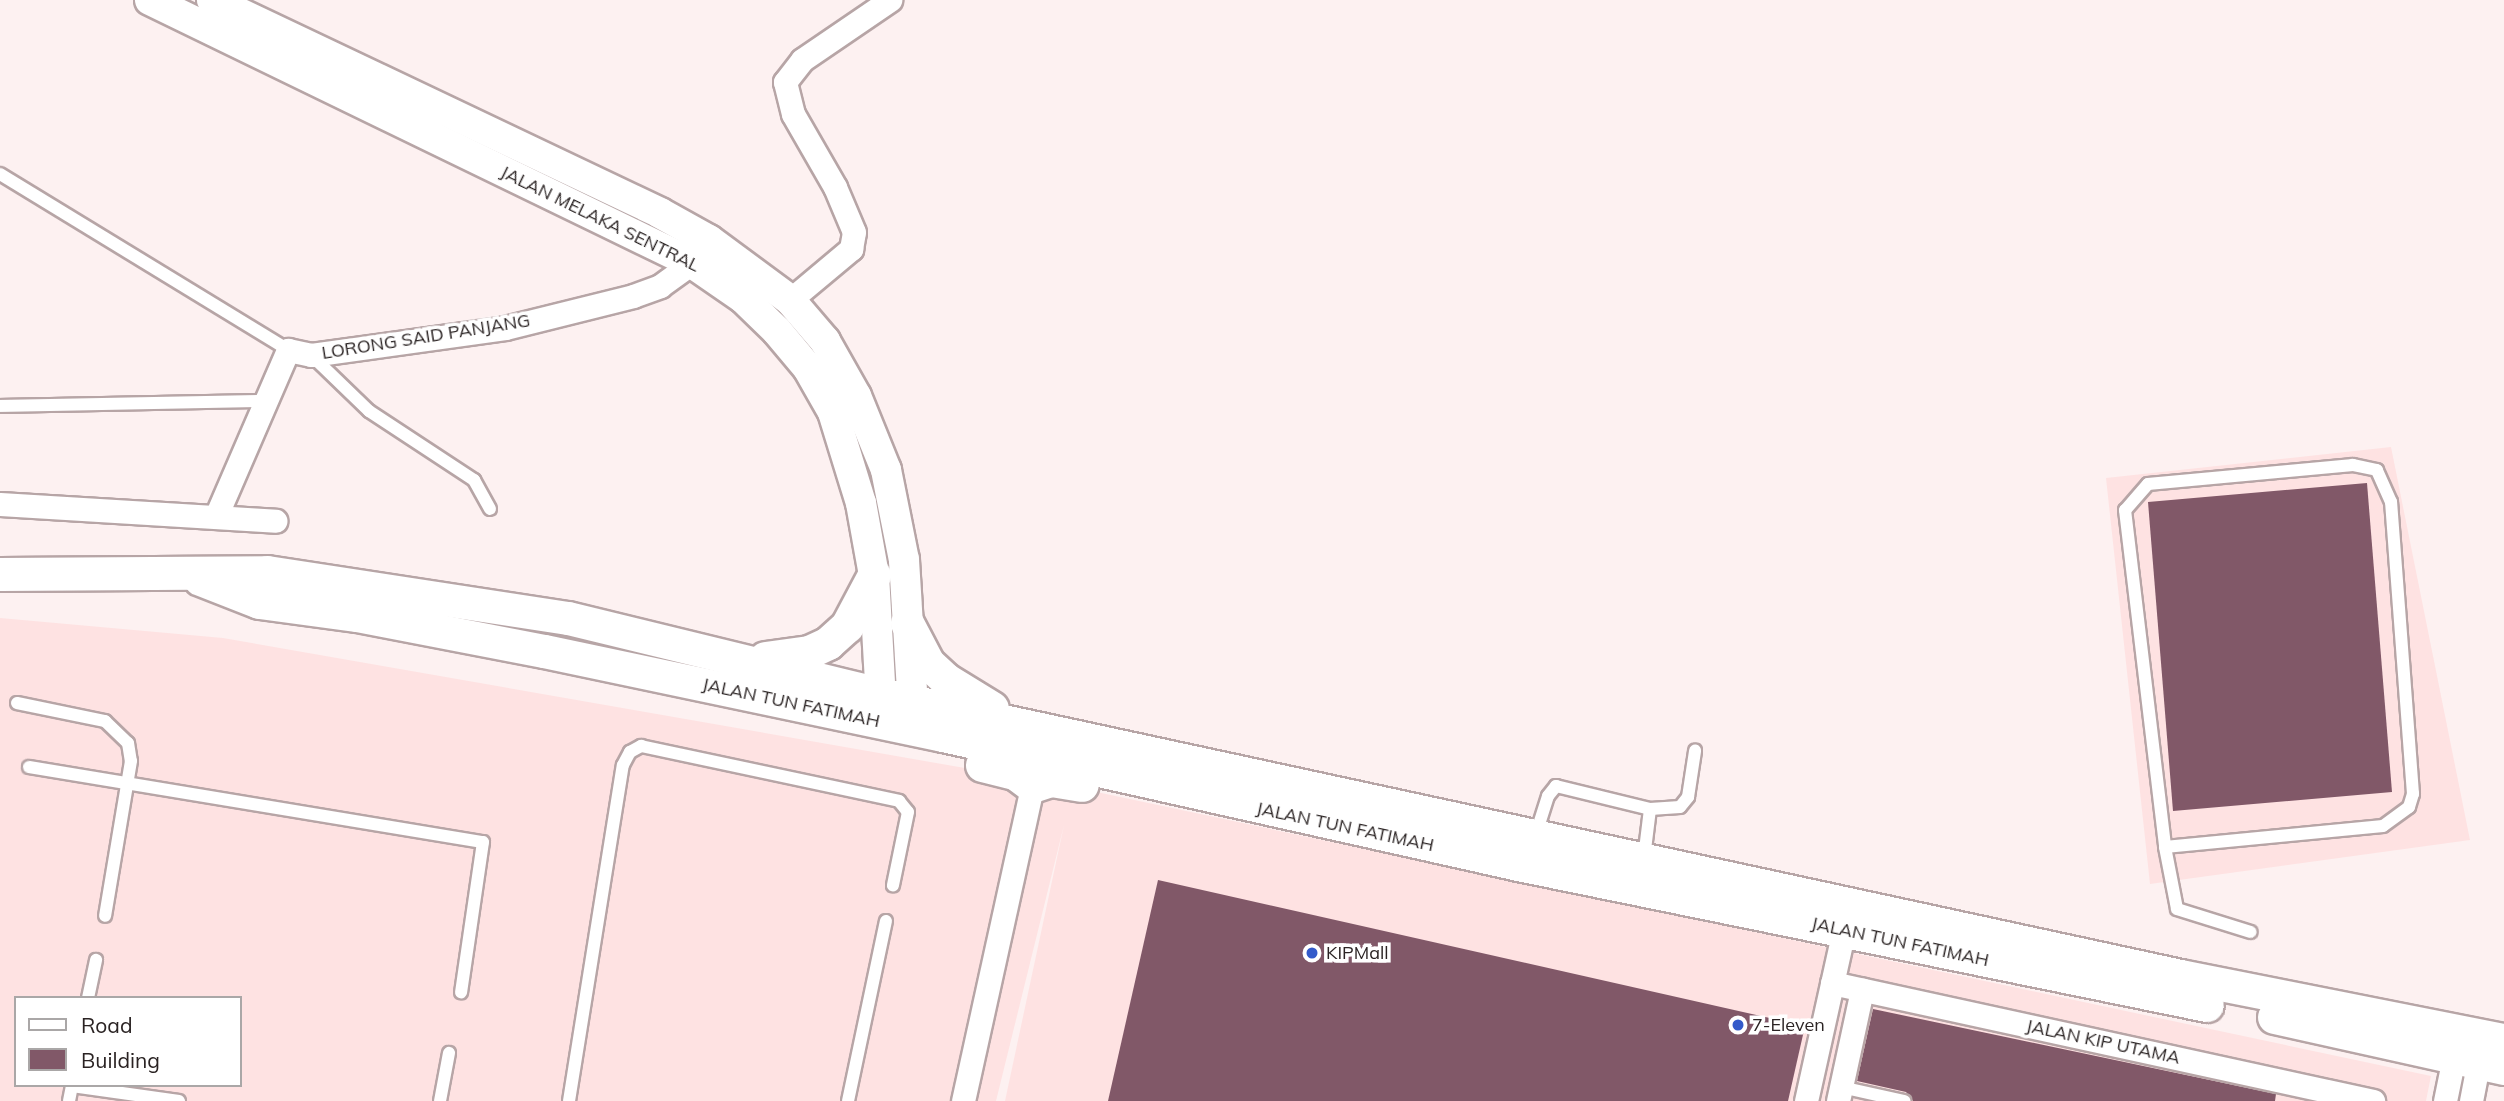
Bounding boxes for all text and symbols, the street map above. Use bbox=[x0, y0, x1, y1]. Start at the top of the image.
street label: JALAN MELAKA SENTRAL bbox=[497, 161, 703, 277]
street label: LORONG SAID PANJANG bbox=[320, 310, 532, 364]
street label: JALAN TUN FATIMAH bbox=[700, 674, 882, 732]
street label: JALAN TUN FATIMAH bbox=[1254, 798, 1436, 856]
street label: JALAN TUN FATIMAH bbox=[1809, 913, 1991, 971]
place label: KIPMall bbox=[1326, 942, 1389, 964]
marker: KIPMall bbox=[1304, 945, 1320, 961]
legend bbox=[14, 996, 242, 1087]
text: Road bbox=[81, 1012, 132, 1038]
place label: 7-Eleven bbox=[1752, 1014, 1825, 1036]
street label: JALAN KIP UTAMA bbox=[2024, 1015, 2182, 1069]
marker: 7-Eleven bbox=[1730, 1017, 1746, 1033]
text: Building bbox=[81, 1047, 160, 1073]

